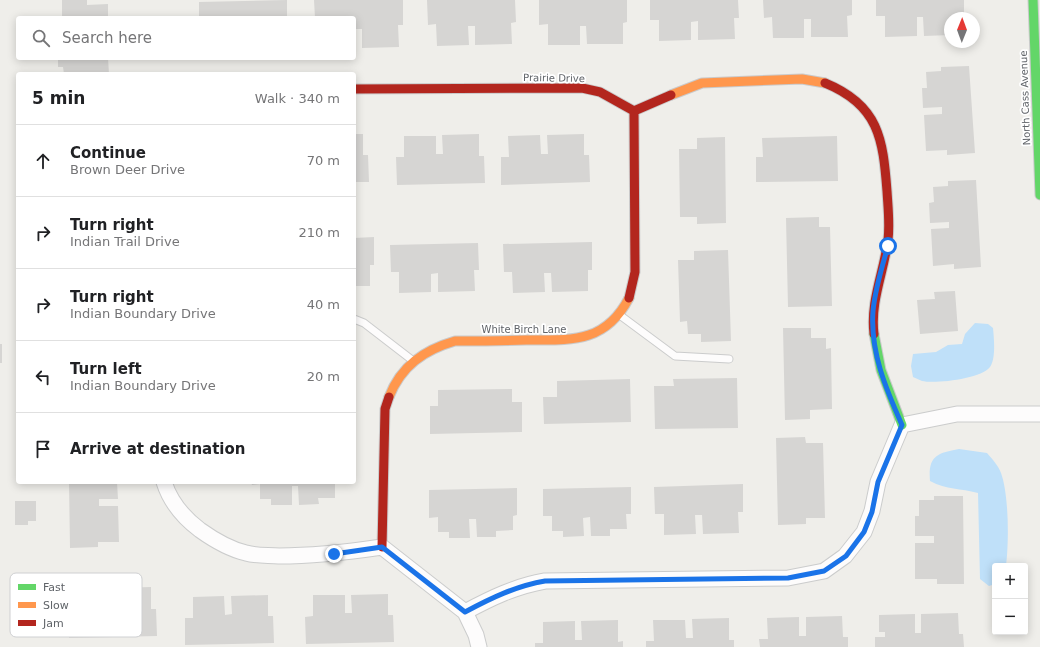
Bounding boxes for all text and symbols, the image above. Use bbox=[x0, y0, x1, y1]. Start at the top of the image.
north arrow bbox=[944, 12, 980, 48]
search box bbox=[16, 16, 356, 60]
icon: search bbox=[30, 27, 52, 49]
text: Search here bbox=[62, 29, 152, 47]
street label: North Cass Avenue bbox=[1018, 50, 1032, 146]
street label: Prairie Drive bbox=[523, 72, 585, 84]
text: 5 min bbox=[32, 88, 85, 108]
text: Walk · 340 m bbox=[255, 91, 340, 106]
text: Continue bbox=[70, 144, 146, 162]
icon: ahead bbox=[32, 150, 54, 172]
text: 70 m bbox=[307, 153, 340, 168]
text: Brown Deer Drive bbox=[70, 162, 185, 177]
text: Turn right bbox=[70, 216, 154, 234]
icon: right bbox=[32, 222, 54, 244]
text: 210 m bbox=[298, 225, 340, 240]
text: Indian Trail Drive bbox=[70, 234, 180, 249]
route start bbox=[879, 237, 897, 255]
text: Turn right bbox=[70, 288, 154, 306]
icon: right bbox=[32, 294, 54, 316]
text: 40 m bbox=[307, 297, 340, 312]
text: Indian Boundary Drive bbox=[70, 306, 216, 321]
street label: White Birch Lane bbox=[482, 324, 567, 335]
text: Turn left bbox=[70, 360, 142, 378]
icon: left bbox=[32, 366, 54, 388]
text: 20 m bbox=[307, 369, 340, 384]
text: Indian Boundary Drive bbox=[70, 378, 216, 393]
icon: arrive bbox=[32, 438, 54, 460]
text: Arrive at destination bbox=[70, 440, 245, 458]
route end bbox=[325, 545, 343, 563]
map controls bbox=[992, 563, 1028, 635]
button: + bbox=[992, 563, 1028, 599]
legend bbox=[10, 573, 142, 637]
text: Fast bbox=[43, 581, 66, 594]
text: Slow bbox=[43, 599, 69, 612]
button: − bbox=[992, 599, 1028, 635]
text: Jam bbox=[42, 617, 64, 630]

